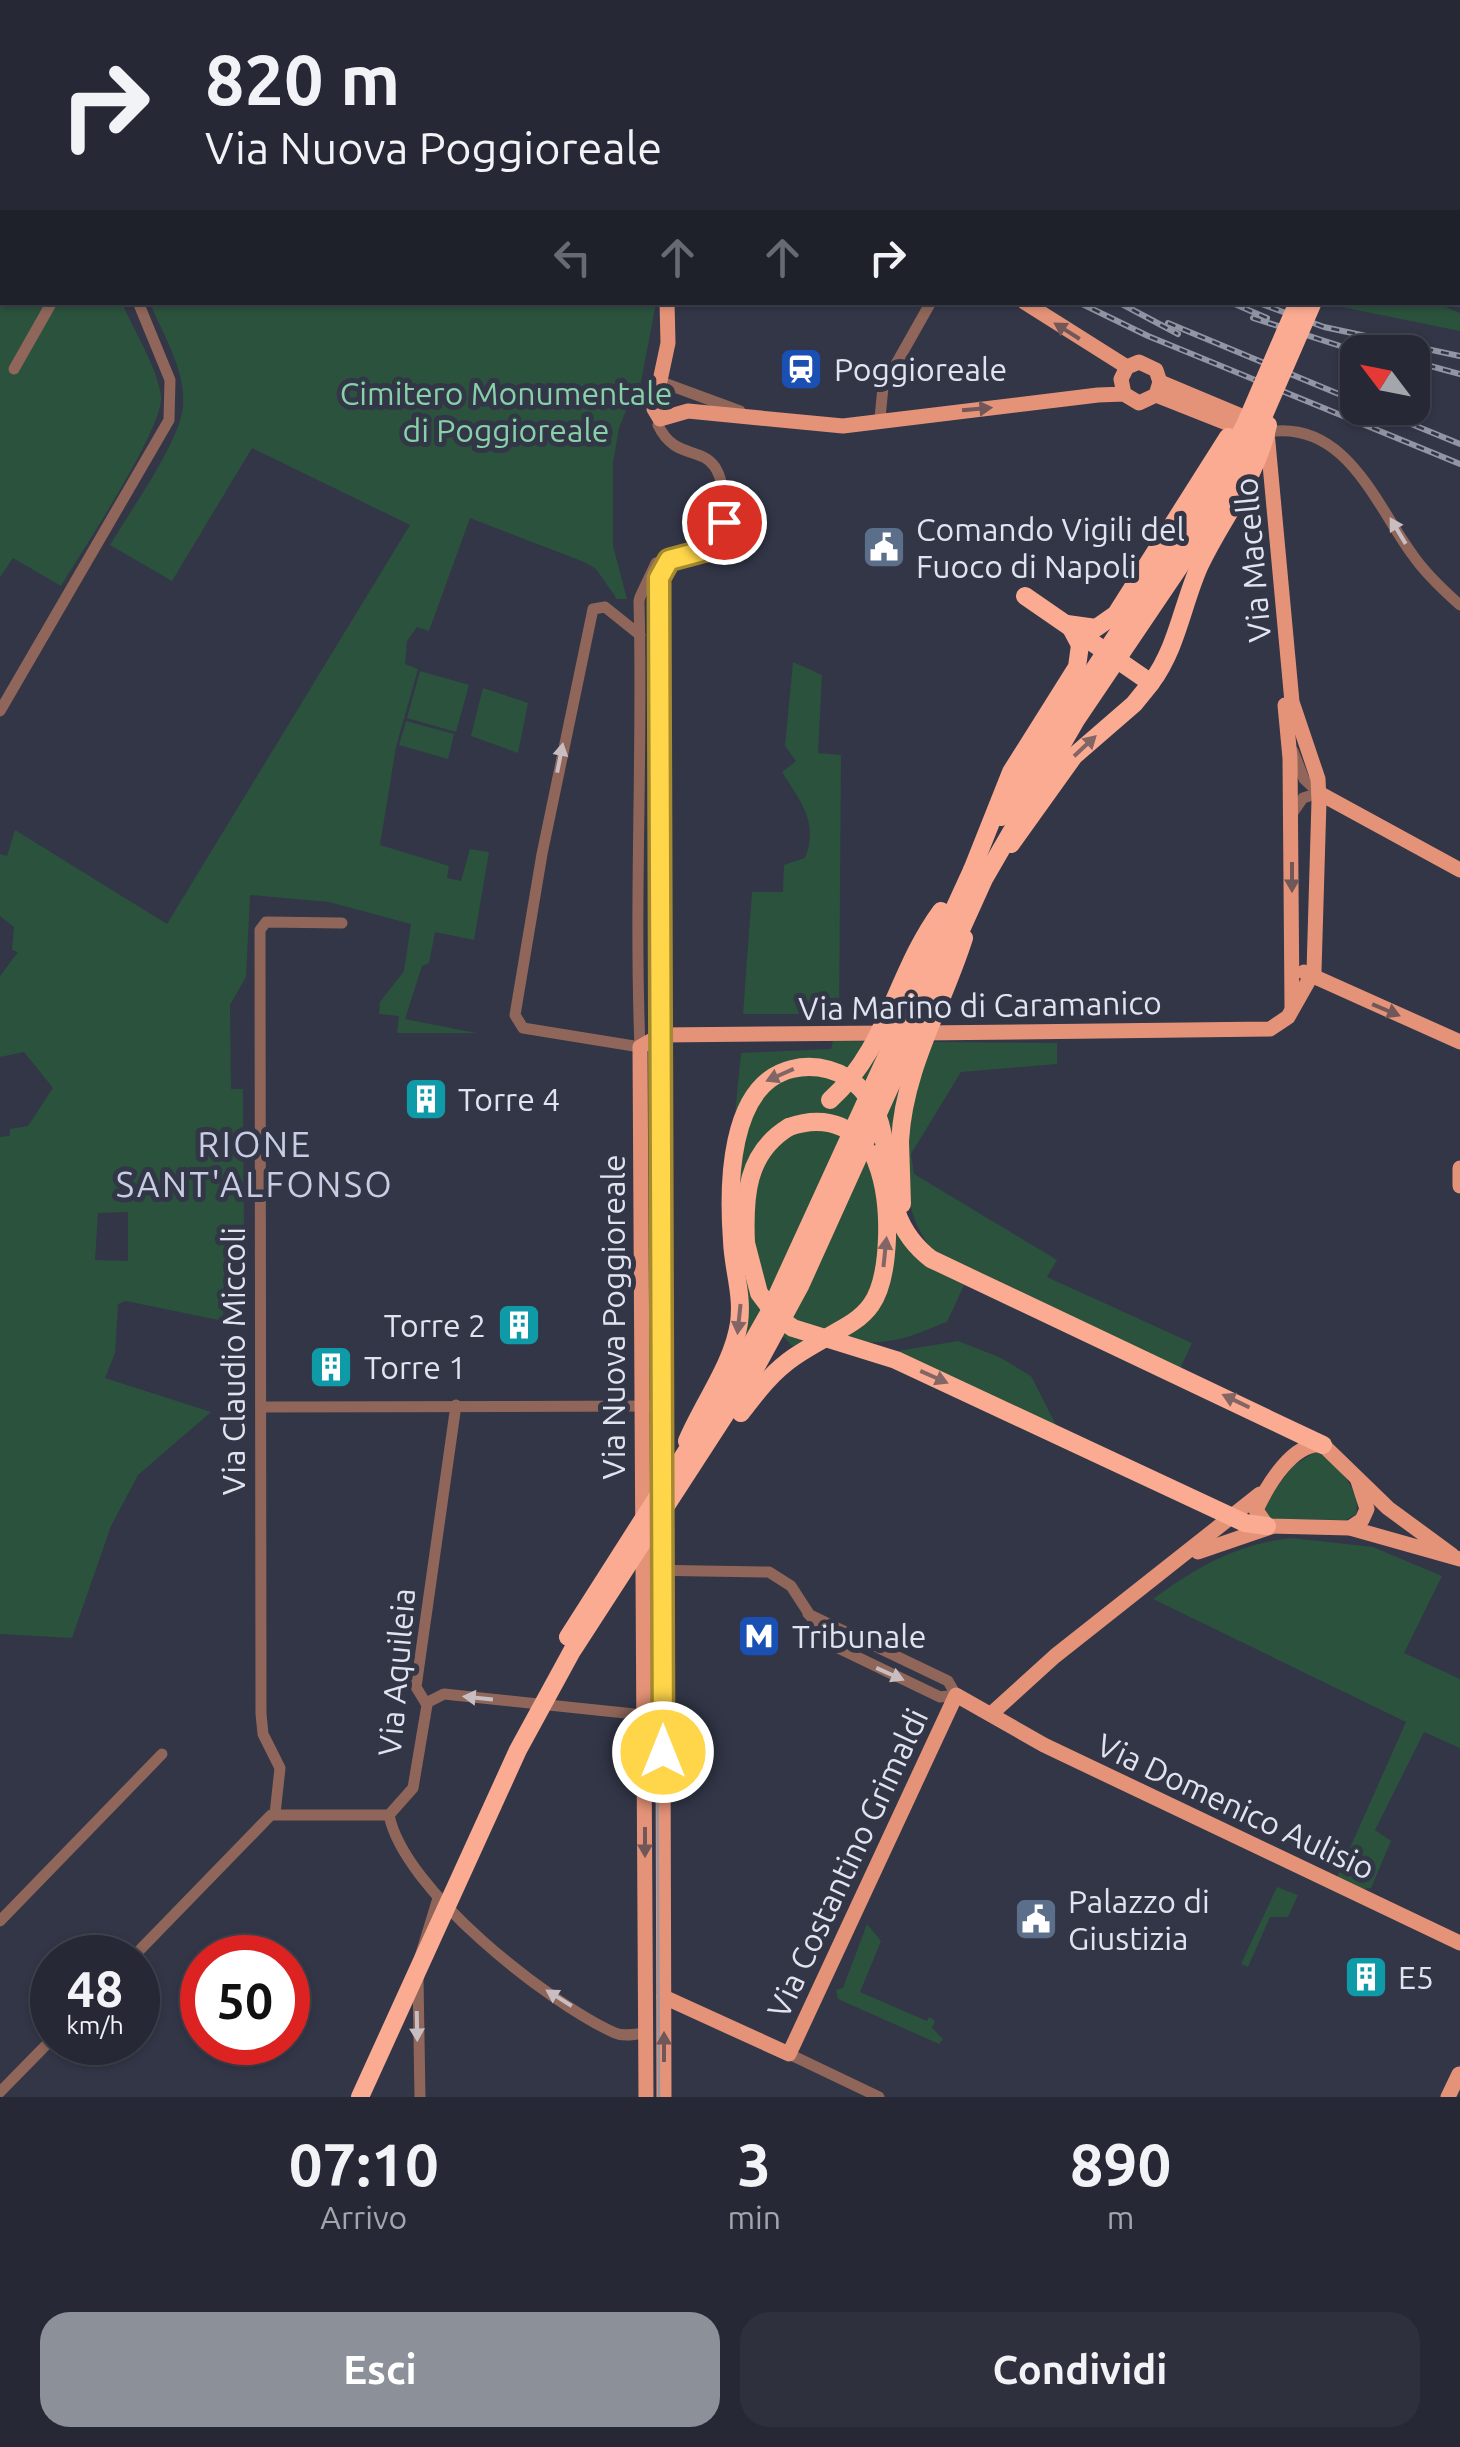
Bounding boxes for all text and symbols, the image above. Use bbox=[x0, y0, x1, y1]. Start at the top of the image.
icon: right bbox=[40, 40, 170, 170]
text: 820 m bbox=[205, 40, 400, 118]
text: Via Nuova Poggioreale bbox=[205, 122, 662, 173]
icon: left bbox=[545, 230, 600, 285]
icon: ahead bbox=[650, 230, 705, 285]
icon: ahead bbox=[755, 230, 810, 285]
icon: right bbox=[860, 230, 915, 285]
one-way arrow bbox=[1053, 323, 1081, 341]
north arrow bbox=[1340, 335, 1430, 425]
map controls bbox=[1340, 335, 1430, 425]
station icon: Poggioreale bbox=[778, 346, 824, 392]
place label: Poggioreale bbox=[834, 351, 1007, 387]
park label: Cimitero Monumentale di Poggioreale bbox=[340, 375, 672, 448]
one-way arrow bbox=[962, 400, 994, 416]
street label: Via Macello bbox=[1227, 476, 1277, 644]
pin bbox=[682, 480, 767, 565]
icon: arrive bbox=[697, 495, 752, 550]
place label: Comando Vigili del Fuoco di Napoli bbox=[916, 511, 1185, 584]
one-way arrow bbox=[1390, 517, 1407, 545]
public building icon: Comando Vigili del Fuoco di Napoli bbox=[861, 524, 907, 570]
one-way arrow bbox=[1073, 735, 1097, 758]
one-way arrow bbox=[553, 742, 569, 773]
one-way arrow bbox=[1284, 861, 1300, 893]
street label: Via Marino di Caramanico bbox=[798, 984, 1162, 1026]
one-way arrow bbox=[1371, 1003, 1401, 1019]
one-way arrow bbox=[765, 1067, 794, 1083]
building icon: Torre 4 bbox=[403, 1076, 449, 1122]
place label: Torre 4 bbox=[458, 1081, 560, 1117]
district label: RIONE SANT'ALFONSO bbox=[116, 1124, 394, 1204]
street label: Via Nuova Poggioreale bbox=[595, 1154, 631, 1480]
street label: Via Claudio Miccoli bbox=[215, 1227, 251, 1495]
one-way arrow bbox=[878, 1236, 894, 1268]
building icon: Torre 2 bbox=[496, 1302, 542, 1348]
one-way arrow bbox=[731, 1303, 747, 1335]
place label: Torre 2 bbox=[384, 1307, 486, 1343]
building icon: Torre 1 bbox=[308, 1344, 354, 1390]
place label: Torre 1 bbox=[364, 1349, 466, 1385]
one-way arrow bbox=[919, 1369, 949, 1385]
one-way arrow bbox=[1222, 1392, 1251, 1409]
street label: Via Aquileia bbox=[371, 1586, 421, 1758]
metro station icon: Tribunale bbox=[736, 1613, 782, 1659]
place label: Tribunale bbox=[792, 1618, 926, 1654]
one-way arrow bbox=[876, 1666, 905, 1683]
one-way arrow bbox=[461, 1690, 493, 1706]
position arrow bbox=[611, 1700, 715, 1804]
street label: Via Costantino Grimaldi bbox=[759, 1703, 935, 2023]
street label: Via Domenico Aulisio bbox=[1092, 1726, 1380, 1886]
one-way arrow bbox=[637, 1827, 653, 1859]
place label: Palazzo di Giustizia bbox=[1068, 1883, 1210, 1956]
public building icon: Palazzo di Giustizia bbox=[1013, 1896, 1059, 1942]
speed limit sign: 50 bbox=[180, 1935, 310, 2065]
building icon: E5 bbox=[1343, 1954, 1389, 2000]
place label: E5 bbox=[1398, 1959, 1434, 1995]
text: 48 bbox=[67, 1960, 123, 2016]
one-way arrow bbox=[545, 1989, 573, 2007]
text: km/h bbox=[66, 2011, 124, 2039]
one-way arrow bbox=[410, 2011, 426, 2043]
one-way arrow bbox=[656, 2031, 672, 2063]
text: 07:10 bbox=[289, 2130, 439, 2197]
text: 3 bbox=[737, 2130, 771, 2197]
text: 890 bbox=[1070, 2130, 1171, 2197]
text: Arrivo bbox=[320, 2199, 407, 2235]
text: min bbox=[727, 2199, 781, 2235]
text: m bbox=[1107, 2199, 1134, 2235]
button: Esci bbox=[40, 2312, 720, 2427]
button: Condividi bbox=[740, 2312, 1420, 2427]

